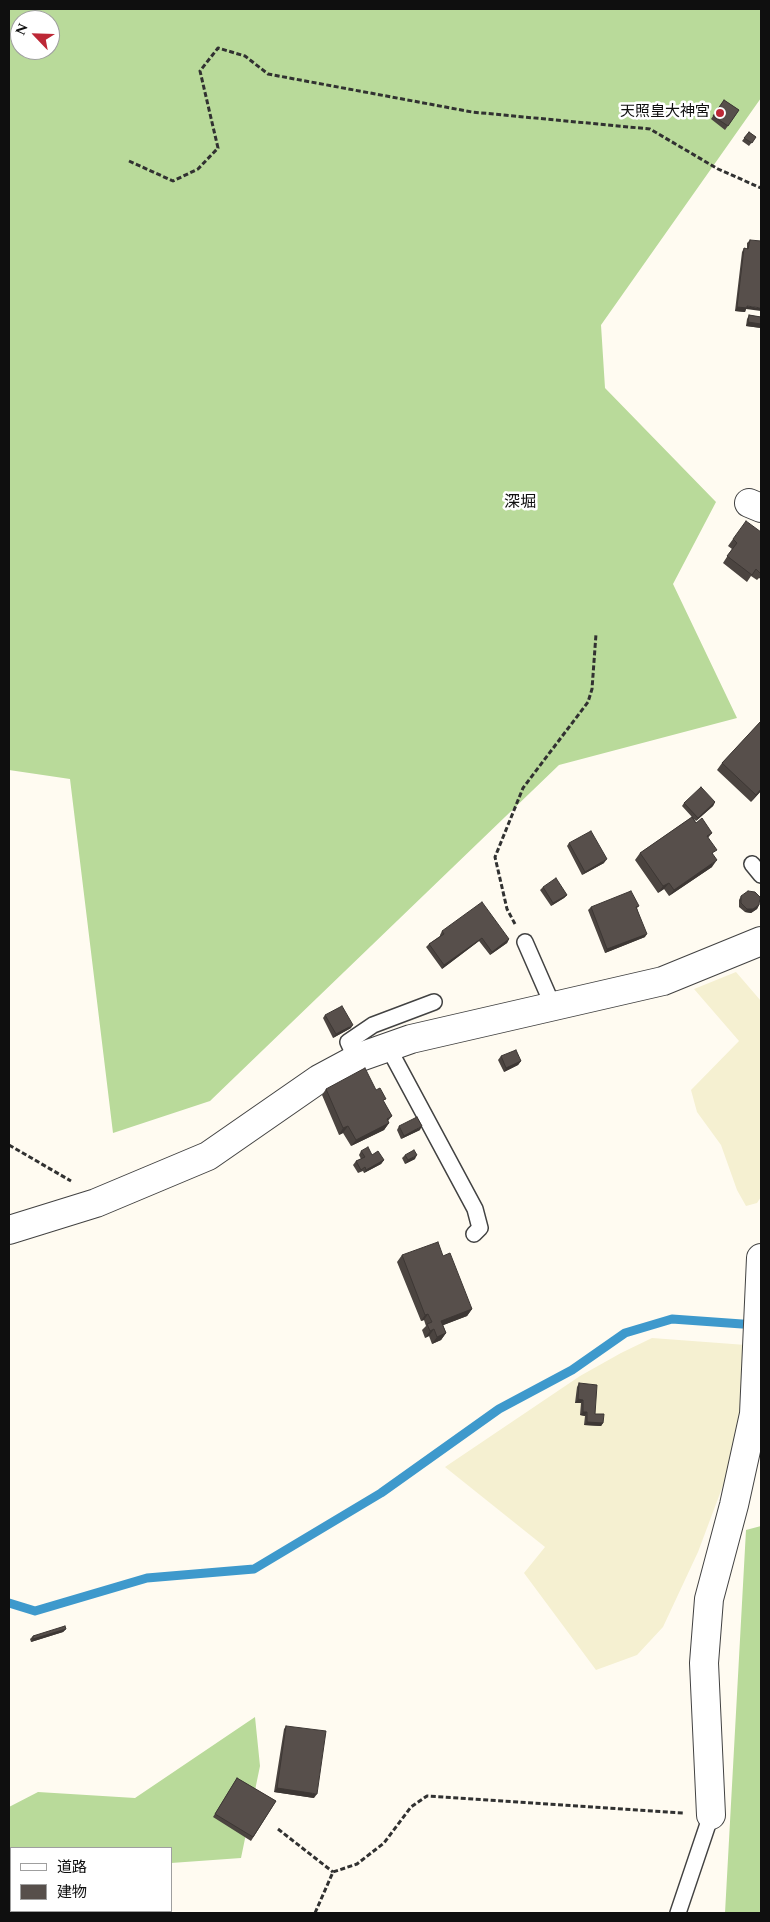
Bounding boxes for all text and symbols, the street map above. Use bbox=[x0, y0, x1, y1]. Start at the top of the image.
north arrow bbox=[10, 10, 60, 60]
text: N bbox=[10, 20, 34, 39]
place label: 天照皇大神宮 bbox=[620, 104, 710, 122]
marker: 天照皇大神宮 bbox=[714, 107, 726, 119]
district label: 深堀 bbox=[504, 494, 536, 514]
legend bbox=[10, 1847, 172, 1912]
text: 道路 bbox=[57, 1856, 87, 1879]
text: 建物 bbox=[57, 1881, 87, 1904]

